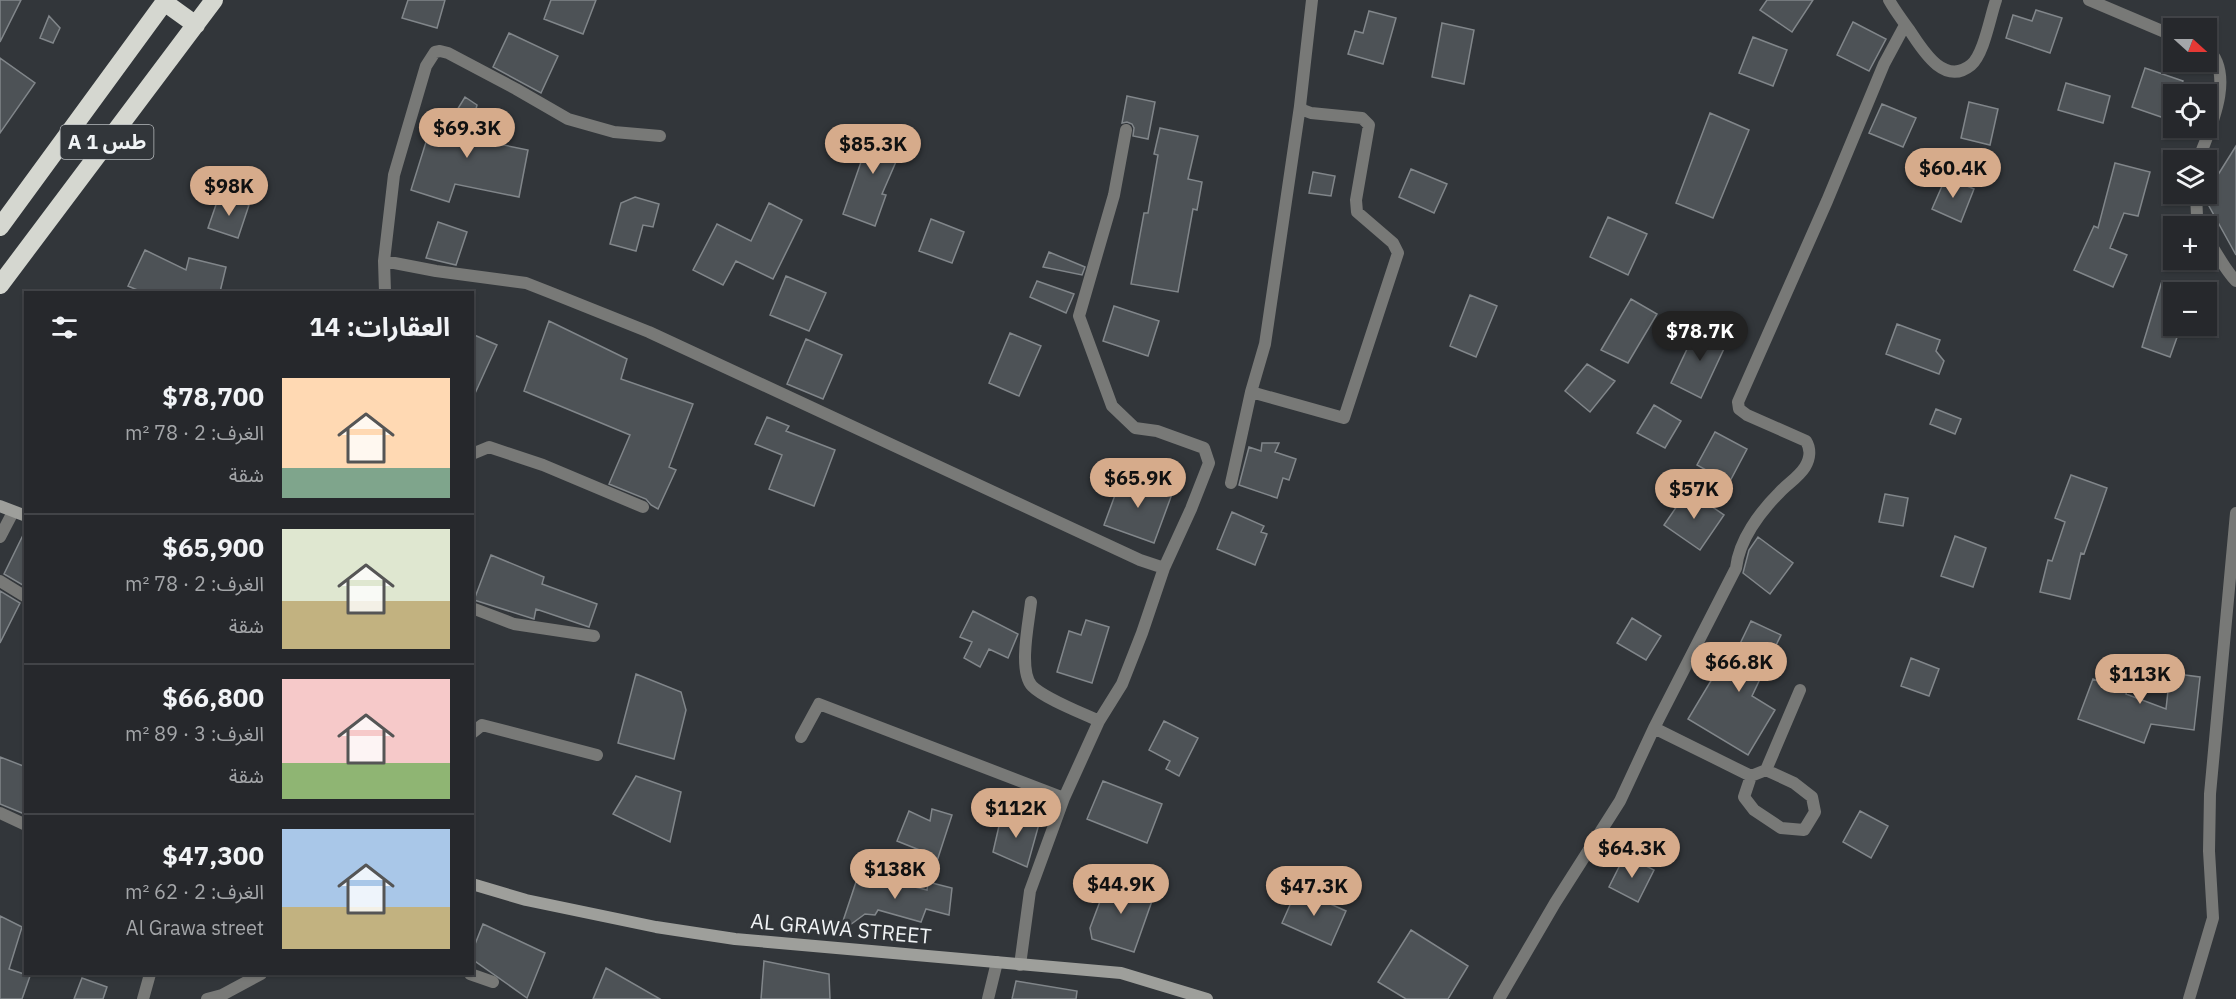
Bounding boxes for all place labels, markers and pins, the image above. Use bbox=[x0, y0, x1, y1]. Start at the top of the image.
pin: $69.3K bbox=[418, 108, 516, 159]
pin: $85.3K bbox=[824, 124, 922, 175]
pin: $60.4K bbox=[1904, 148, 2002, 199]
pin: $98K bbox=[193, 166, 265, 217]
pin: $78.7K bbox=[1651, 311, 1749, 362]
pin: $65.9K bbox=[1089, 458, 1187, 509]
pin: $57K bbox=[1658, 469, 1730, 520]
pin: $66.8K bbox=[1690, 642, 1788, 693]
pin: $113K bbox=[2098, 654, 2182, 705]
pin: $112K bbox=[974, 788, 1058, 839]
pin: $64.3K bbox=[1583, 828, 1681, 879]
pin: $138K bbox=[853, 849, 937, 900]
pin: $44.9K bbox=[1072, 864, 1170, 915]
pin: $47.3K bbox=[1265, 866, 1363, 917]

